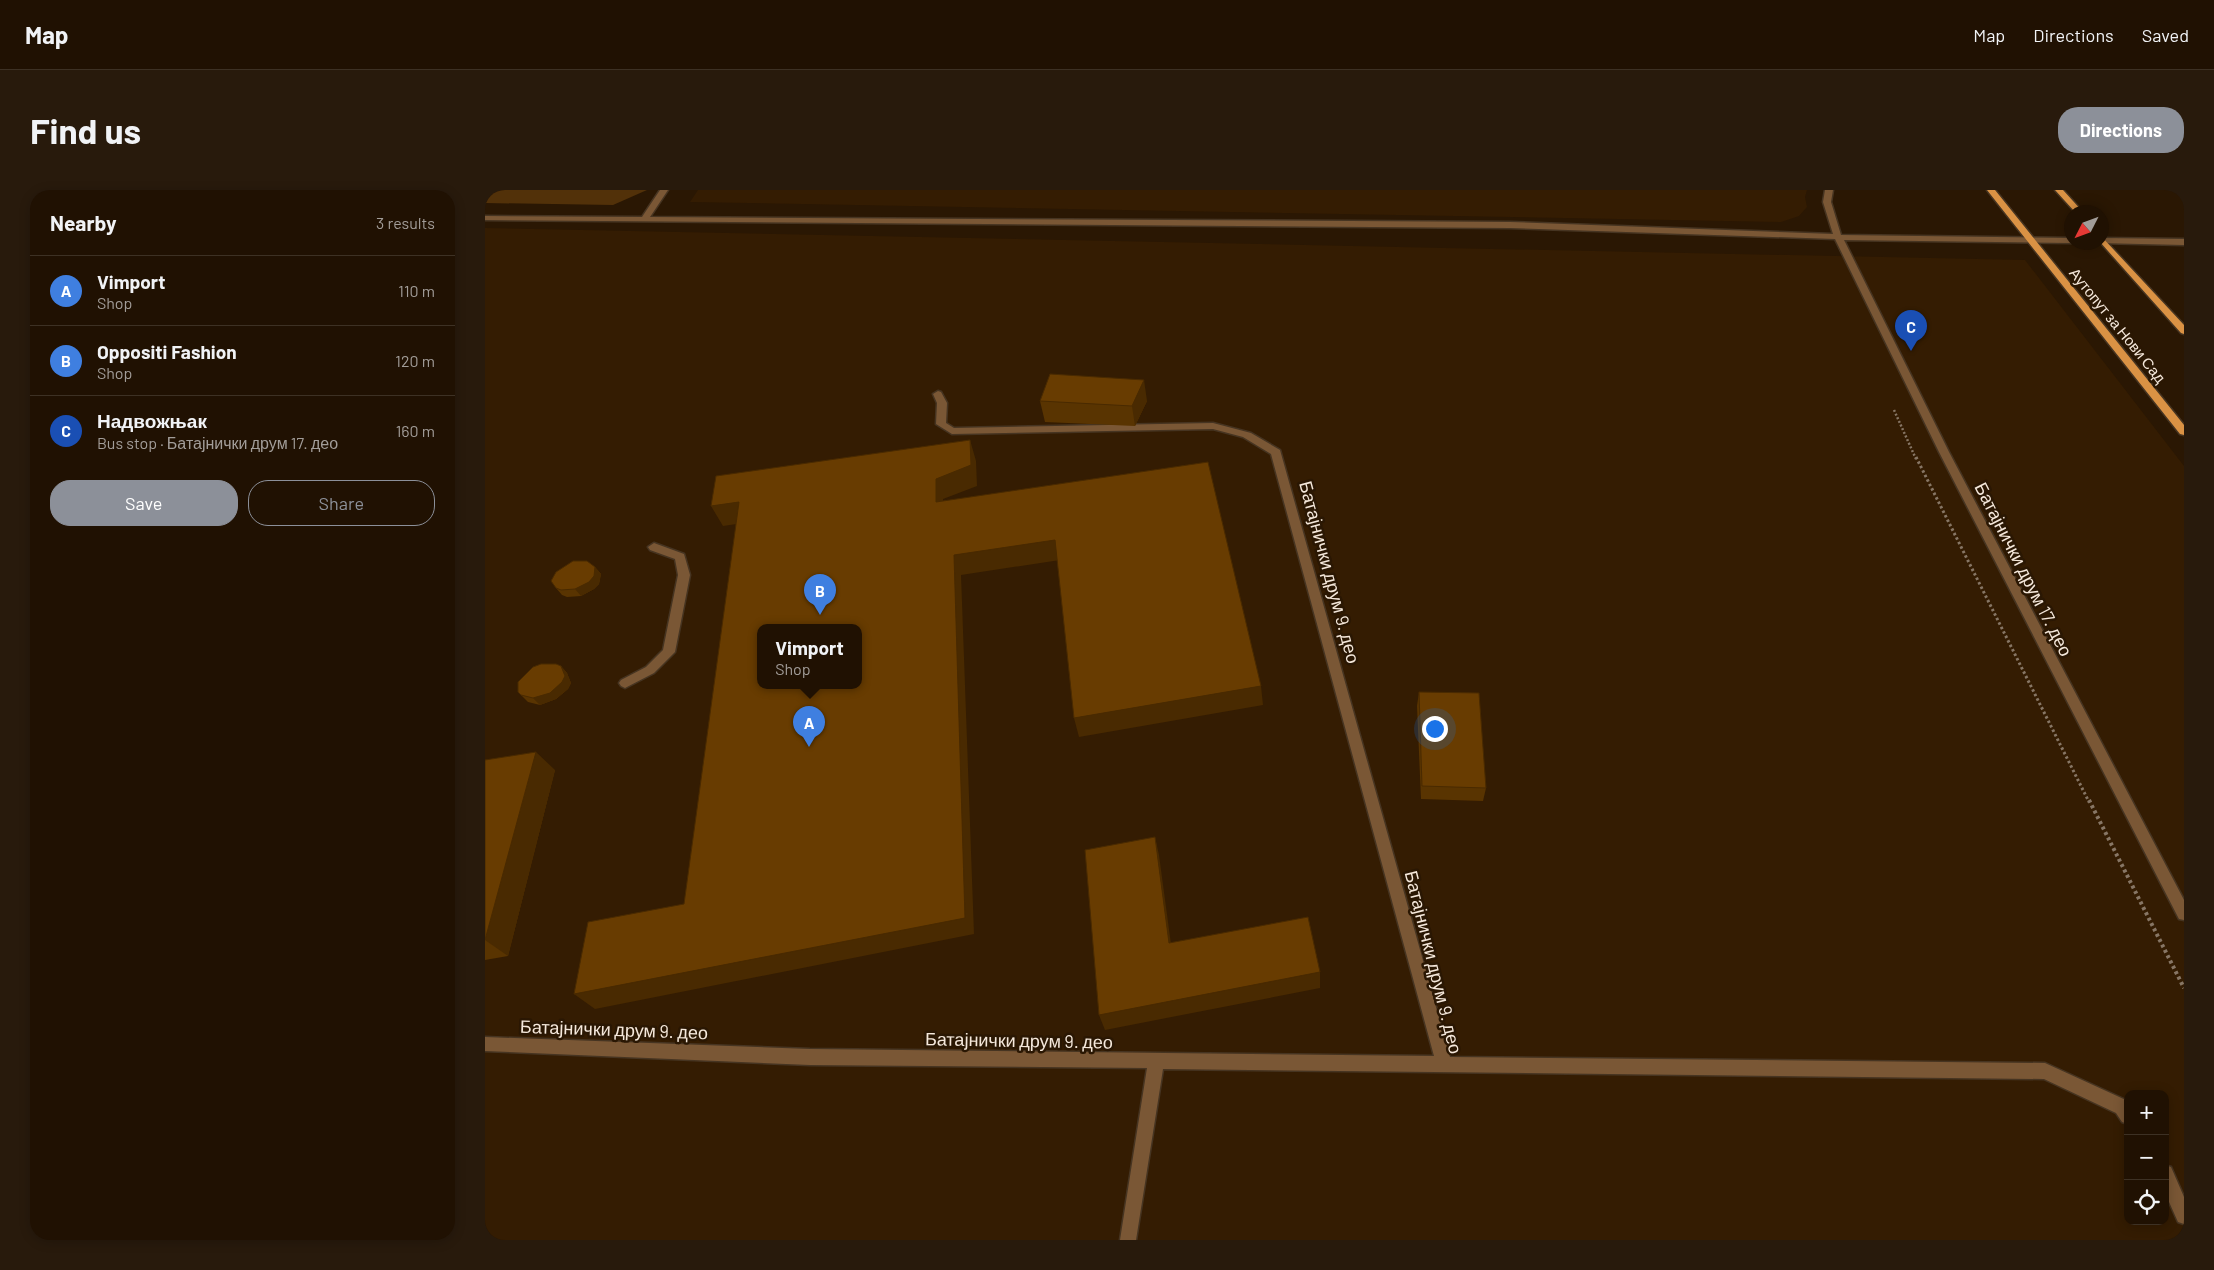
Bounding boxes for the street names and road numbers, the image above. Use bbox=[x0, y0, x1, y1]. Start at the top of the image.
street label: Аутопут за Нови Сад bbox=[2066, 264, 2170, 386]
street label: Батајнички друм 9. део bbox=[1295, 478, 1365, 666]
street label: Батајнички друм 17. део bbox=[1970, 478, 2078, 660]
street label: Батајнички друм 9. део bbox=[1401, 868, 1467, 1056]
street label: Батајнички друм 9. део bbox=[520, 1015, 708, 1043]
street label: Батајнички друм 9. део bbox=[925, 1027, 1113, 1053]

